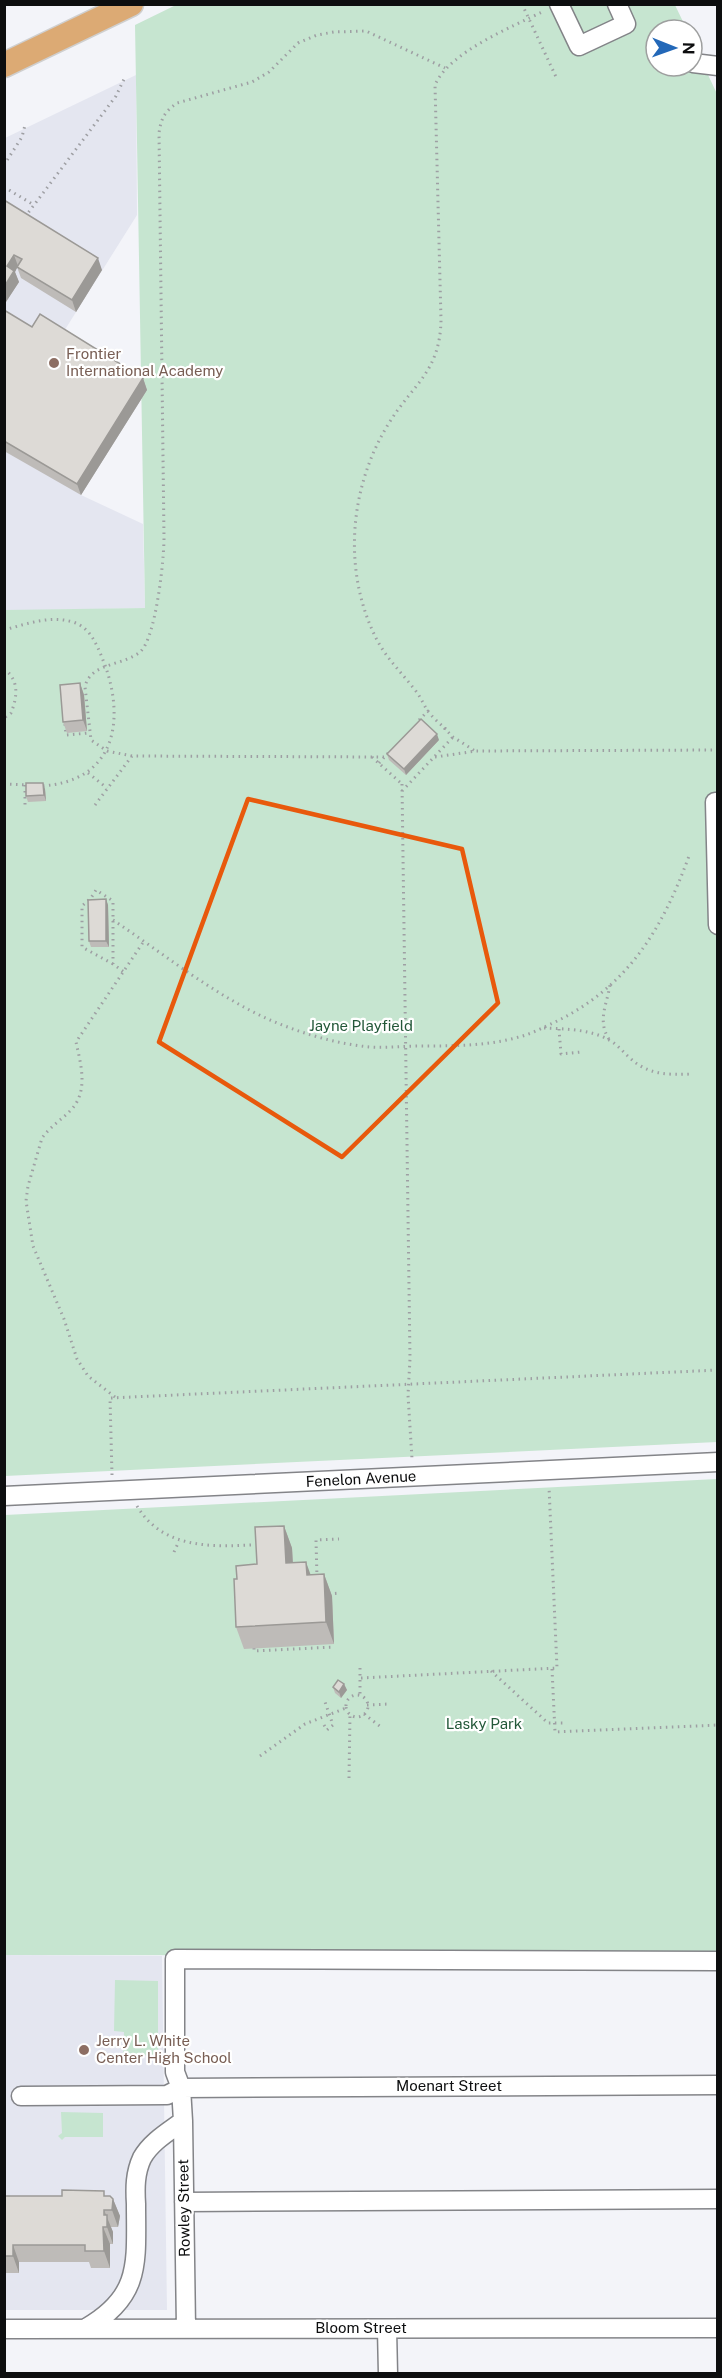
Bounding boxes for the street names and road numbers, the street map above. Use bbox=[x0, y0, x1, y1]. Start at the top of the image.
street label: Fenelon Avenue bbox=[305, 1467, 417, 1490]
street label: Moenart Street bbox=[396, 2077, 502, 2094]
street label: Rowley Street bbox=[174, 2159, 193, 2257]
street label: Bloom Street bbox=[315, 2319, 407, 2336]

